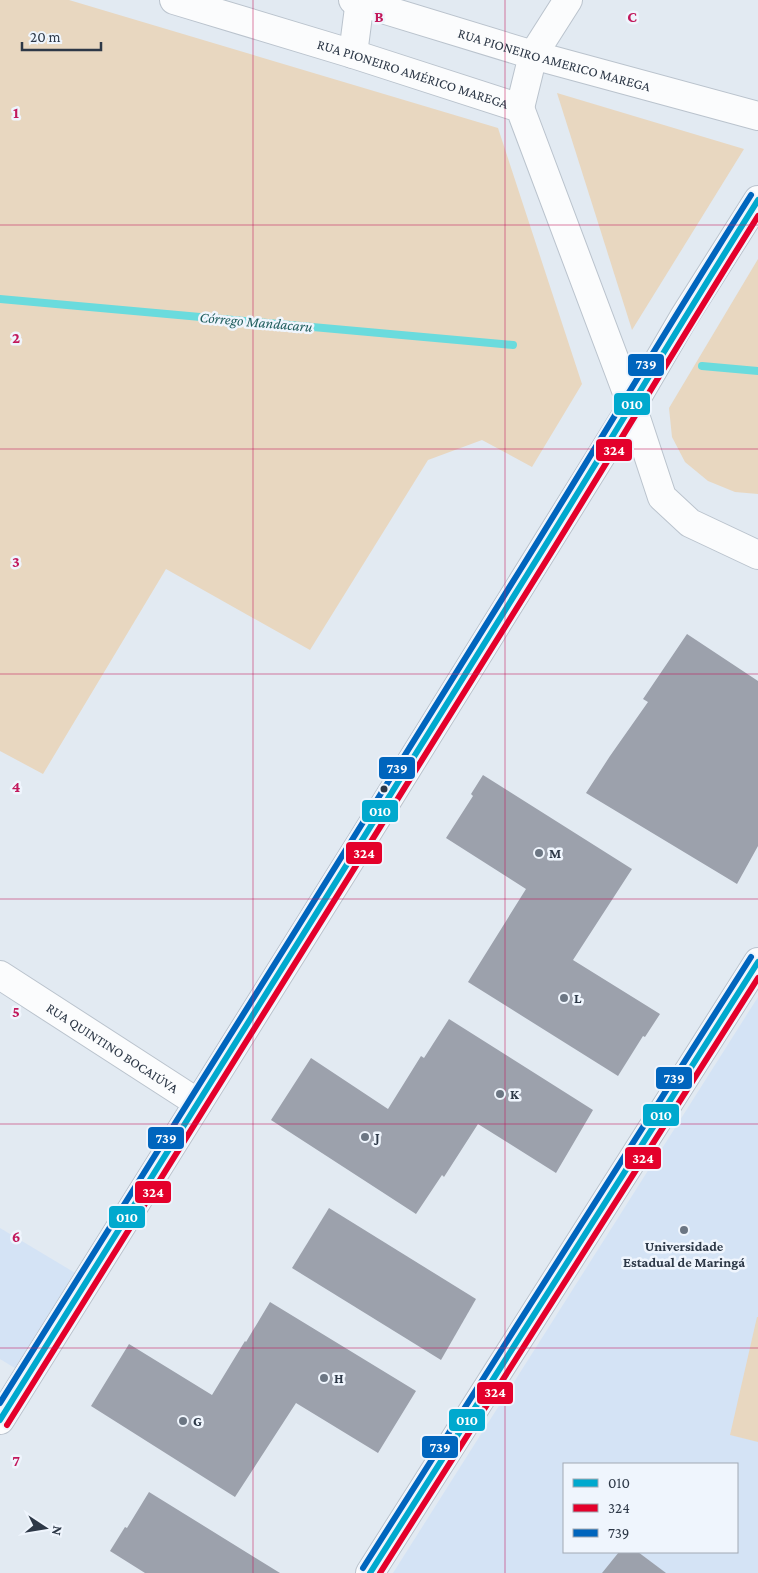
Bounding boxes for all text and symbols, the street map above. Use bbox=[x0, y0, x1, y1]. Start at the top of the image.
text: B bbox=[374, 8, 384, 25]
text: C bbox=[627, 8, 637, 25]
scale bar bbox=[22, 20, 101, 52]
street label: RUA PIONEIRO AMERICO MAREGA bbox=[456, 25, 652, 95]
text: 20 m bbox=[30, 29, 61, 45]
street label: RUA PIONEIRO AMÉRICO MAREGA bbox=[315, 36, 510, 112]
text: 1 bbox=[13, 104, 19, 121]
water label: Córrego Mandacaru bbox=[199, 309, 314, 336]
text: 2 bbox=[12, 329, 20, 346]
line badge: 739 bbox=[627, 353, 665, 377]
text: 739 bbox=[635, 356, 657, 372]
line badge: 010 bbox=[613, 392, 651, 416]
text: 010 bbox=[621, 396, 643, 412]
line badge: 324 bbox=[595, 438, 633, 462]
text: 324 bbox=[603, 442, 625, 458]
text: 3 bbox=[12, 553, 20, 570]
line badge: 739 bbox=[378, 756, 416, 780]
text: 739 bbox=[386, 760, 408, 776]
text: 4 bbox=[12, 778, 21, 795]
unlabelled marker bbox=[379, 784, 389, 794]
line badge: 010 bbox=[361, 799, 399, 823]
text: 010 bbox=[369, 803, 391, 819]
line badge: 324 bbox=[345, 841, 383, 865]
text: 324 bbox=[353, 845, 375, 861]
place label: M bbox=[549, 845, 561, 861]
marker: M bbox=[533, 847, 545, 859]
place label: L bbox=[574, 990, 582, 1006]
marker: L bbox=[558, 992, 570, 1004]
street label: RUA QUINTINO BOCAIÚVA bbox=[44, 999, 182, 1096]
text: 5 bbox=[12, 1003, 20, 1020]
line badge: 739 bbox=[655, 1066, 693, 1090]
text: 739 bbox=[663, 1070, 685, 1086]
place label: K bbox=[510, 1086, 520, 1102]
marker: K bbox=[494, 1088, 506, 1100]
line badge: 010 bbox=[642, 1103, 680, 1127]
text: 010 bbox=[650, 1107, 672, 1123]
line badge: 739 bbox=[147, 1126, 185, 1150]
place label: J bbox=[373, 1129, 380, 1145]
text: 739 bbox=[155, 1130, 177, 1146]
marker: J bbox=[359, 1131, 371, 1143]
line badge: 324 bbox=[624, 1146, 662, 1170]
text: 324 bbox=[632, 1150, 654, 1166]
line badge: 324 bbox=[134, 1180, 172, 1204]
text: 324 bbox=[142, 1184, 164, 1200]
line badge: 010 bbox=[108, 1205, 146, 1229]
text: 010 bbox=[116, 1209, 138, 1225]
marker: Universidade Estadual de Maringá bbox=[678, 1224, 690, 1236]
text: 6 bbox=[12, 1228, 20, 1245]
place label: Universidade Estadual de Maringá bbox=[623, 1238, 745, 1270]
place label: H bbox=[334, 1370, 344, 1386]
marker: H bbox=[318, 1372, 330, 1384]
line badge: 324 bbox=[476, 1381, 514, 1405]
text: 324 bbox=[484, 1384, 506, 1400]
line badge: 010 bbox=[448, 1408, 486, 1432]
text: 010 bbox=[456, 1412, 478, 1428]
place label: G bbox=[193, 1413, 202, 1429]
marker: G bbox=[177, 1415, 189, 1427]
line badge: 739 bbox=[421, 1435, 459, 1459]
text: 739 bbox=[429, 1439, 451, 1455]
text: 7 bbox=[12, 1452, 20, 1469]
legend bbox=[563, 1463, 738, 1553]
text: 010 bbox=[608, 1475, 630, 1491]
text: 324 bbox=[608, 1500, 630, 1516]
north arrow bbox=[20, 1503, 70, 1553]
text: N bbox=[49, 1524, 67, 1537]
text: 739 bbox=[608, 1525, 629, 1541]

